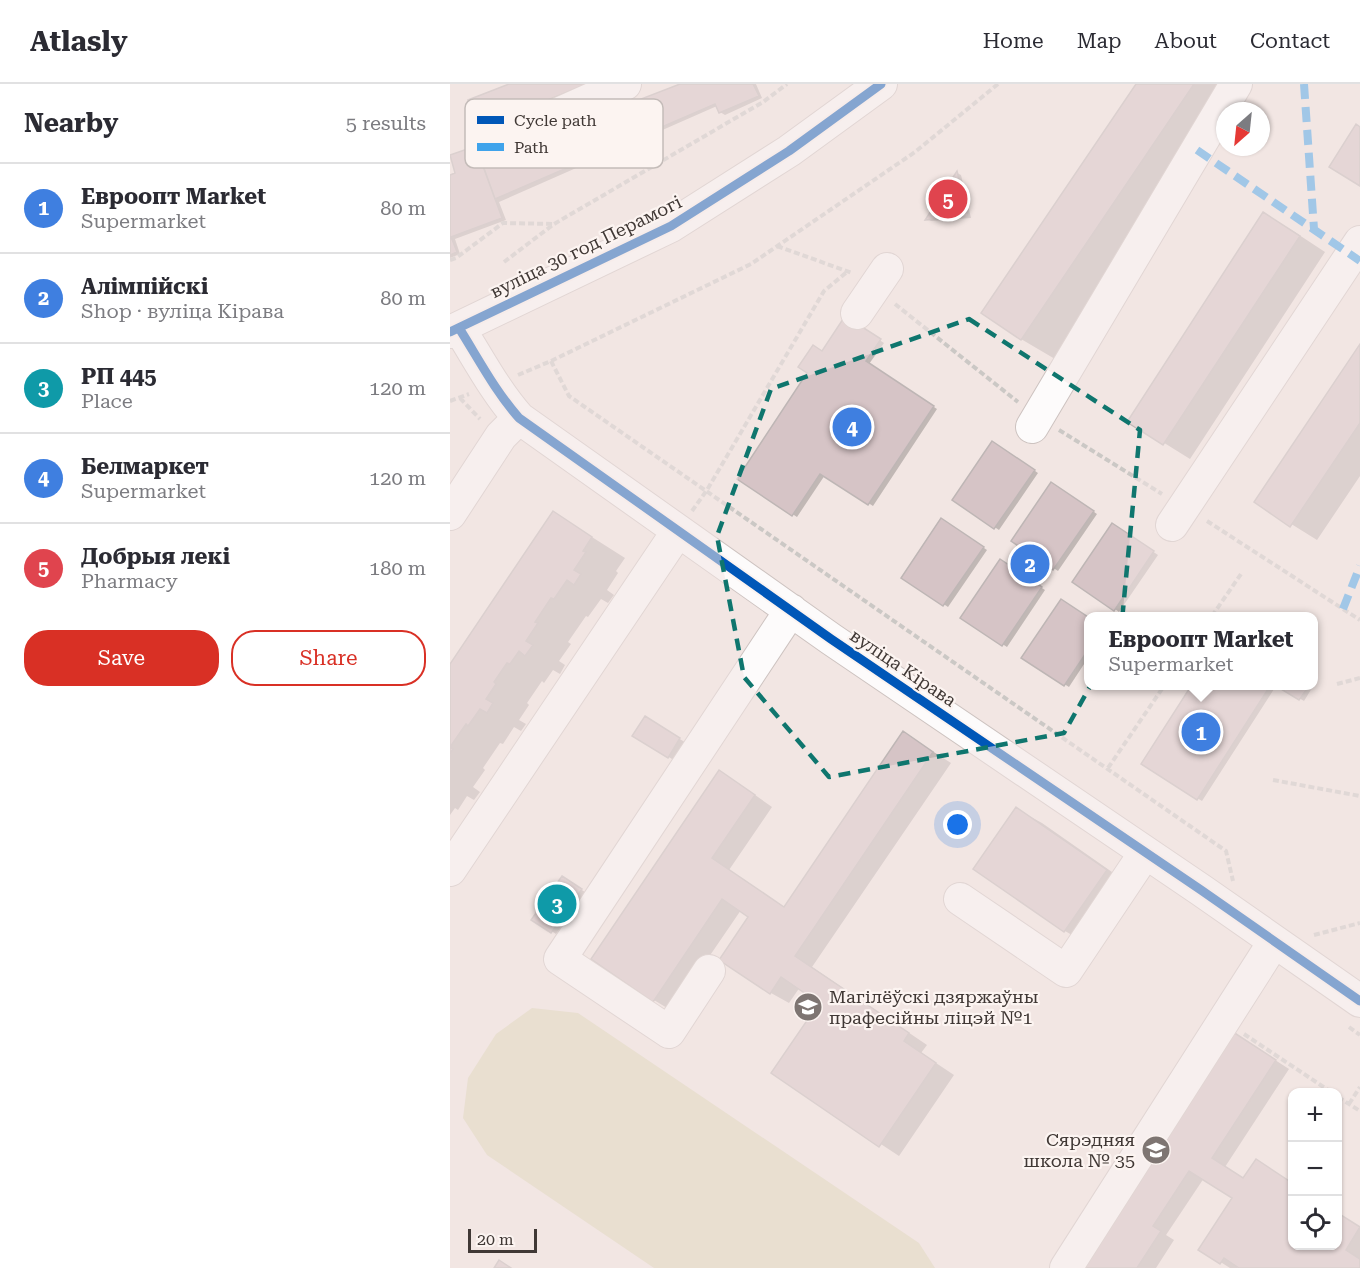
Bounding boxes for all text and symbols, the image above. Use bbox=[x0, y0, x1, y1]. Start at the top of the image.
text: Atlasly bbox=[30, 25, 128, 58]
text: Home bbox=[983, 29, 1044, 53]
text: Map bbox=[1077, 29, 1122, 53]
text: About bbox=[1155, 29, 1217, 53]
text: Contact bbox=[1250, 29, 1330, 53]
legend bbox=[465, 99, 663, 168]
north arrow bbox=[1216, 102, 1270, 156]
text: Nearby bbox=[24, 108, 118, 138]
text: 5 results bbox=[346, 111, 426, 135]
text: Cycle path bbox=[514, 111, 597, 130]
text: Path bbox=[514, 138, 549, 157]
pin: 5 bbox=[928, 176, 968, 222]
text: Евроопт Market bbox=[81, 184, 266, 209]
street label: вуліца 30 год Перамогі bbox=[487, 191, 685, 302]
text: 1 bbox=[38, 196, 49, 220]
text: 80 m bbox=[380, 196, 426, 220]
text: Supermarket bbox=[81, 209, 206, 233]
text: Алімпійскі bbox=[81, 274, 208, 299]
text: 2 bbox=[38, 286, 49, 310]
text: 80 m bbox=[380, 286, 426, 310]
text: Shop · вуліца Кірава bbox=[81, 299, 284, 323]
text: РП 445 bbox=[81, 364, 157, 389]
text: 3 bbox=[38, 376, 49, 400]
text: 120 m bbox=[369, 376, 426, 400]
text: Place bbox=[81, 389, 133, 413]
pin: 4 bbox=[832, 404, 872, 450]
text: Белмаркет bbox=[81, 454, 209, 479]
text: 4 bbox=[38, 466, 49, 490]
text: 120 m bbox=[369, 466, 426, 490]
text: Supermarket bbox=[81, 479, 206, 503]
pin: 2 bbox=[1010, 542, 1050, 586]
text: Добрыя лекі bbox=[81, 544, 230, 569]
text: 5 bbox=[38, 556, 49, 580]
text: 180 m bbox=[369, 556, 426, 580]
text: Pharmacy bbox=[81, 569, 178, 593]
popup bbox=[1084, 612, 1318, 690]
street label: вуліца Кірава bbox=[846, 624, 961, 711]
text: Евроопт Market bbox=[1108, 627, 1294, 652]
button: Save bbox=[24, 630, 219, 686]
button: Share bbox=[231, 630, 426, 686]
text: Supermarket bbox=[1108, 652, 1233, 676]
pin: 1 bbox=[1182, 710, 1221, 754]
your location bbox=[943, 810, 972, 839]
pin: 3 bbox=[538, 882, 576, 926]
place label: Магілёўскі дзяржаўны прафесійны ліцэй №1 bbox=[829, 986, 1039, 1028]
school or university icon: Магілёўскі дзяржаўны прафесійны ліцэй №1 bbox=[792, 991, 824, 1023]
map controls bbox=[1288, 1088, 1342, 1250]
button: + bbox=[1288, 1088, 1342, 1142]
place label: Сярэдняя школа № 35 bbox=[1024, 1129, 1135, 1171]
school or university icon: Сярэдняя школа № 35 bbox=[1140, 1134, 1172, 1166]
button: − bbox=[1288, 1142, 1342, 1196]
button: locate bbox=[1288, 1196, 1342, 1250]
scale bar bbox=[468, 1226, 537, 1254]
text: 20 m bbox=[477, 1230, 514, 1249]

